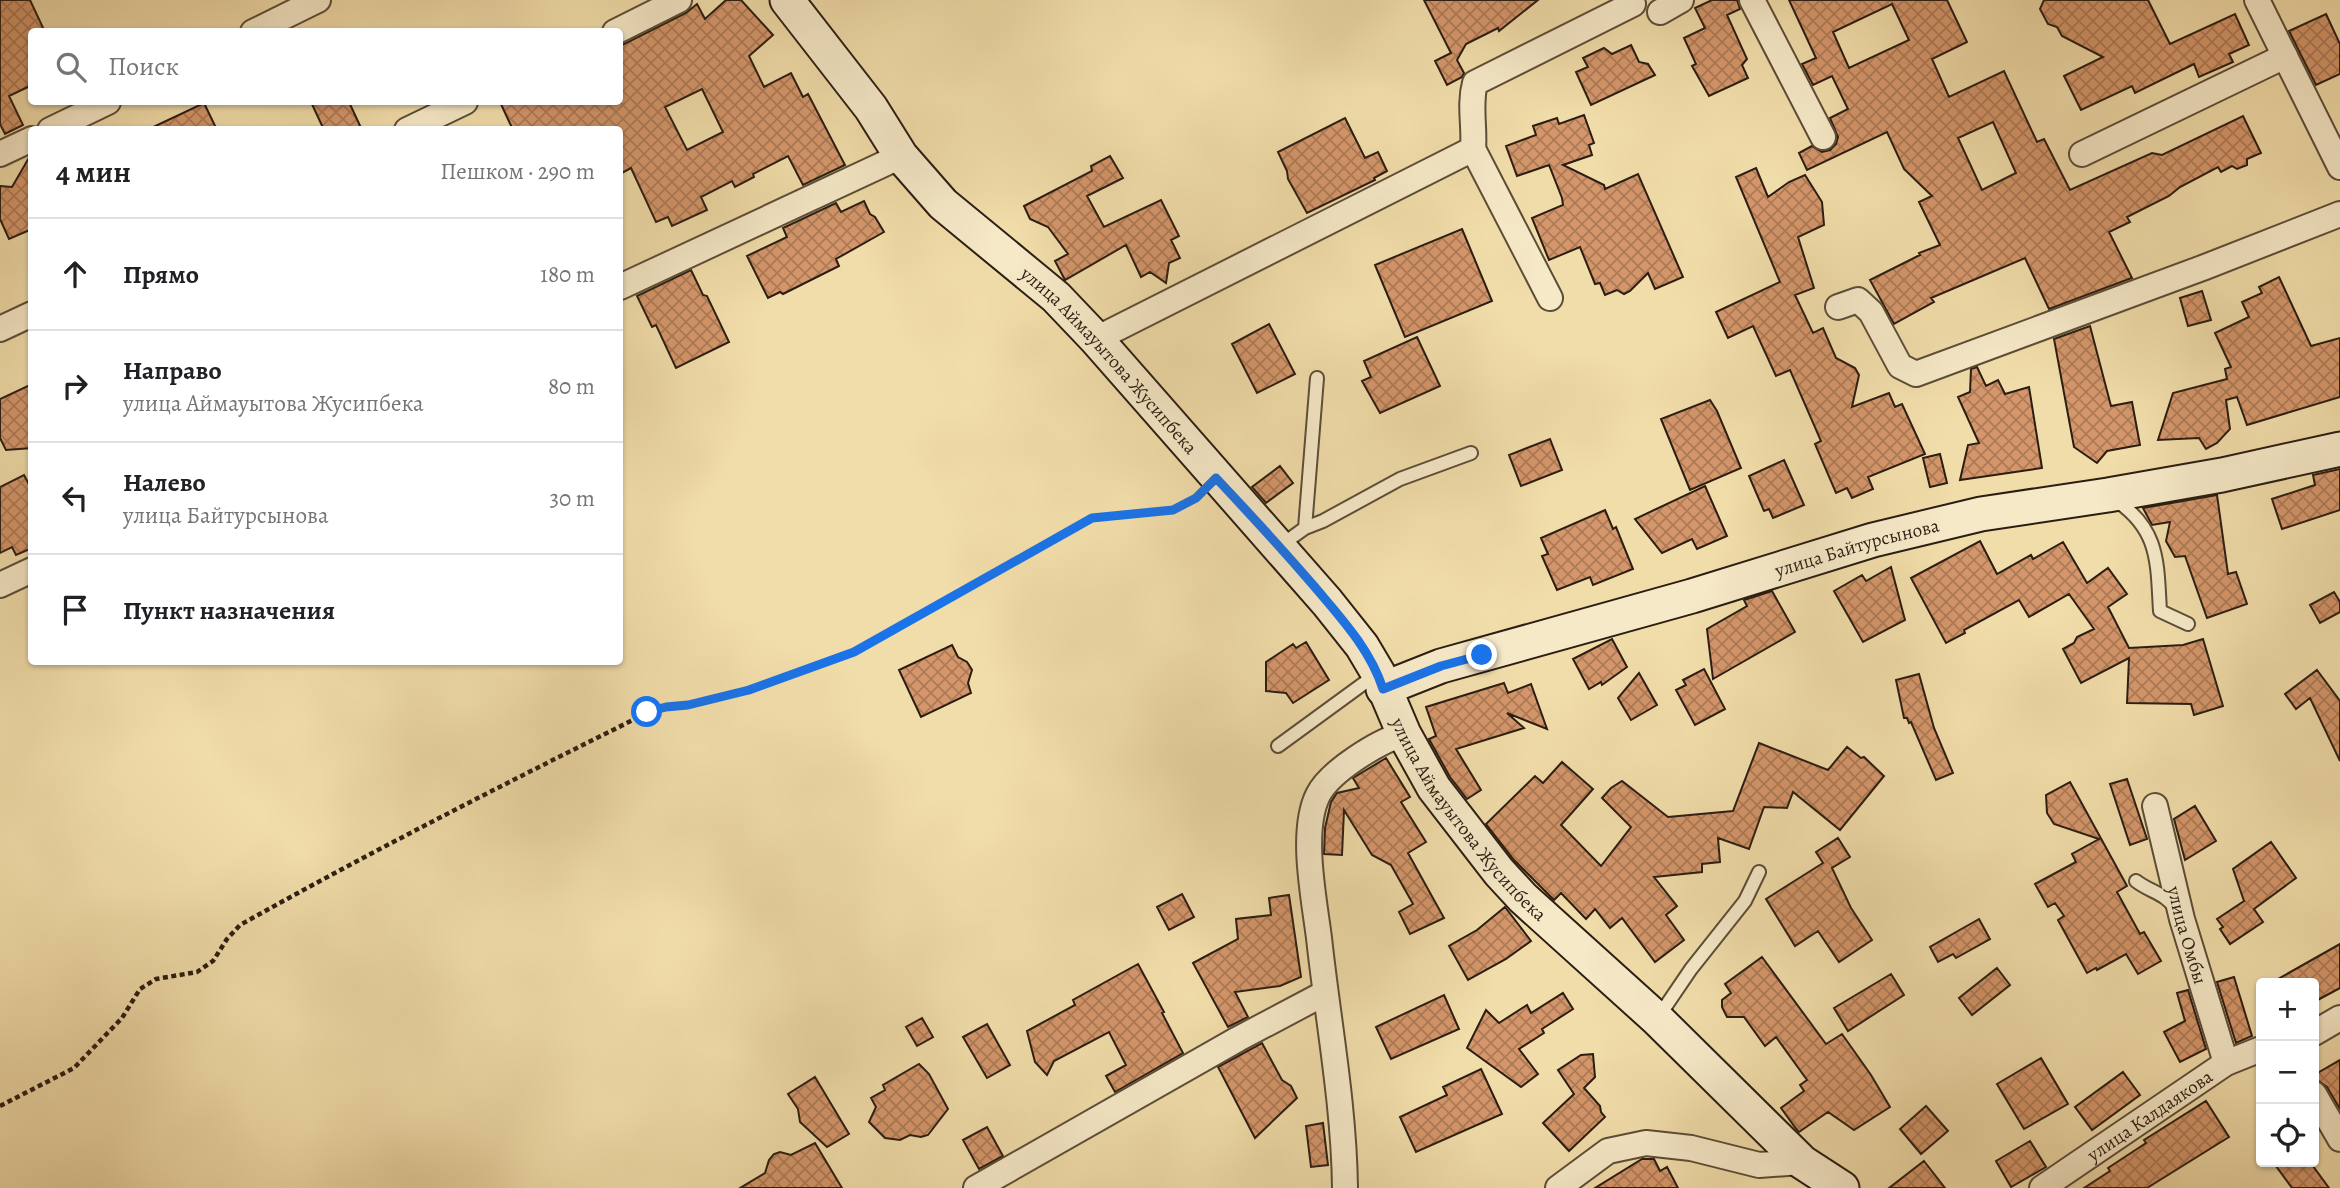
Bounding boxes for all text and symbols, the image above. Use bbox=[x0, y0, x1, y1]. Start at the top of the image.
search box bbox=[28, 28, 623, 105]
icon: search bbox=[52, 48, 90, 86]
text: Поиск bbox=[108, 49, 179, 84]
text: 4 мин bbox=[56, 152, 131, 192]
text: Пешком · 290 m bbox=[440, 156, 595, 187]
icon: ahead bbox=[56, 255, 94, 293]
text: Прямо bbox=[123, 257, 199, 292]
text: 180 m bbox=[540, 259, 595, 290]
street label: улица Аймауытова Жусипбека bbox=[1014, 261, 1203, 460]
text: Направо bbox=[123, 353, 222, 388]
icon: right bbox=[56, 367, 94, 405]
text: 80 m bbox=[548, 371, 595, 402]
text: улица Аймауытова Жусипбека bbox=[123, 388, 424, 419]
text: Налево bbox=[123, 465, 206, 500]
icon: left bbox=[56, 479, 94, 517]
text: 30 m bbox=[549, 483, 595, 514]
text: улица Байтурсынова bbox=[123, 500, 329, 531]
street label: улица Байтурсынова bbox=[1771, 512, 1942, 584]
icon: arrive bbox=[56, 591, 94, 629]
text: Пункт назначения bbox=[123, 593, 335, 628]
route end bbox=[1466, 639, 1497, 670]
route start bbox=[631, 696, 662, 727]
street label: улица Аймауытова Жусипбека bbox=[1384, 713, 1552, 928]
street label: улица Омбы bbox=[2160, 883, 2213, 987]
map controls bbox=[2256, 978, 2319, 1167]
button: + bbox=[2256, 978, 2319, 1041]
button: − bbox=[2256, 1041, 2319, 1104]
street label: улица Калдаякова bbox=[2081, 1064, 2218, 1168]
button: locate bbox=[2256, 1104, 2319, 1167]

